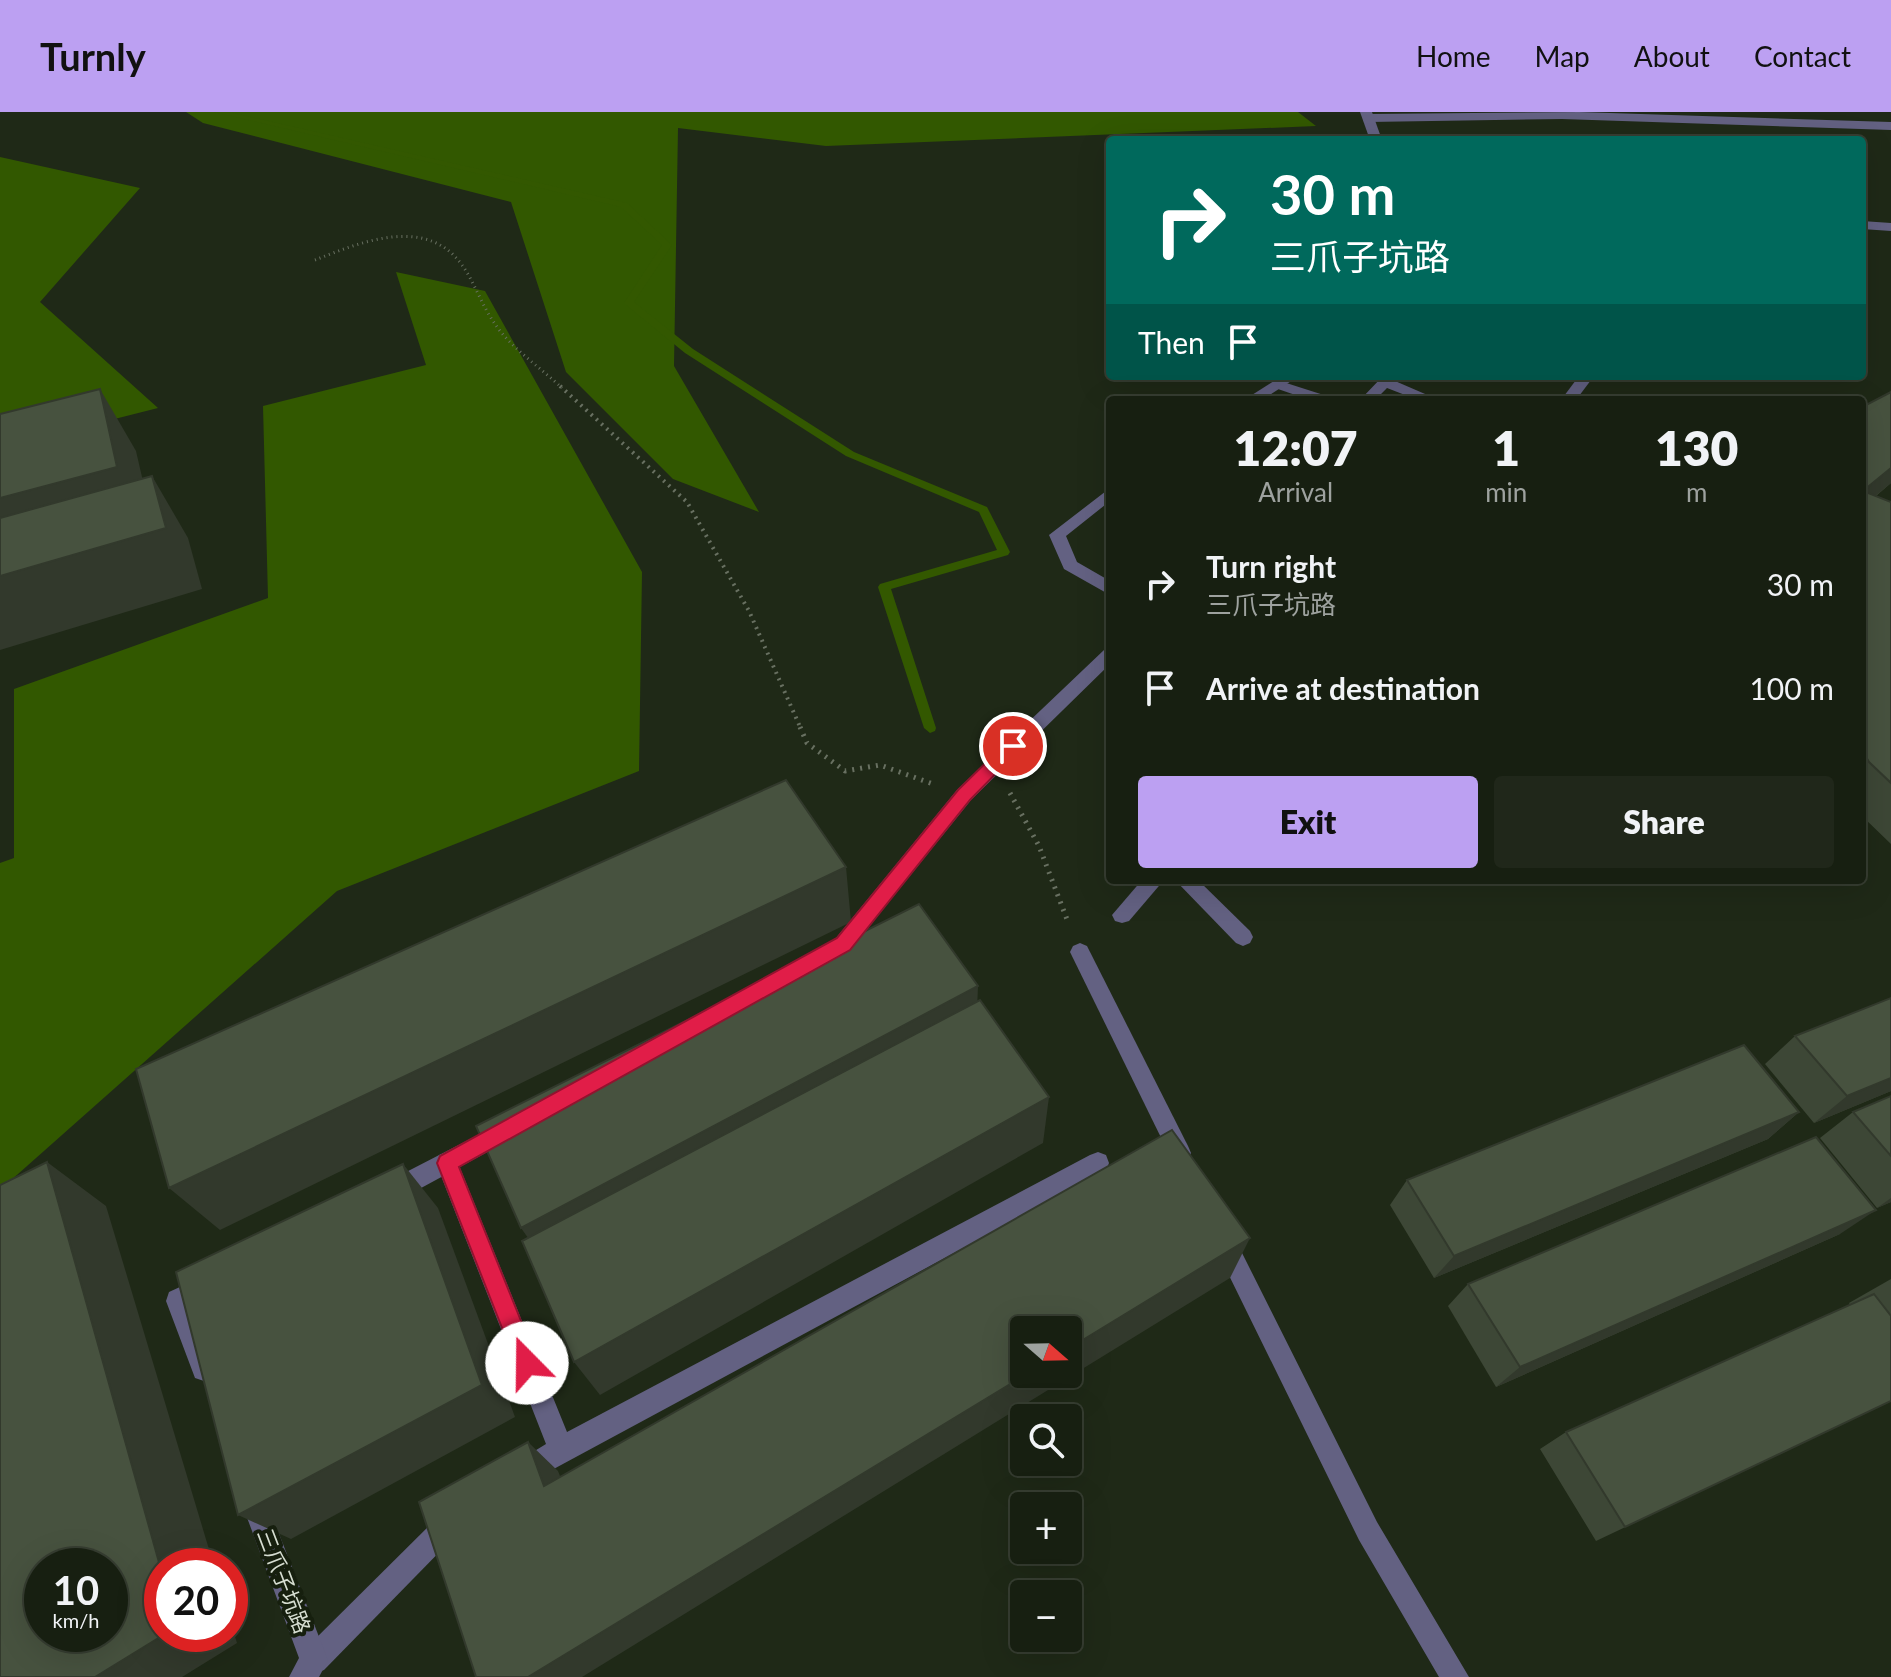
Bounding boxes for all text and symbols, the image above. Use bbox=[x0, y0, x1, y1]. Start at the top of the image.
text: Turnly bbox=[40, 33, 146, 79]
text: Home bbox=[1416, 39, 1491, 73]
text: Map bbox=[1535, 39, 1590, 73]
text: About bbox=[1634, 39, 1710, 73]
text: Contact bbox=[1754, 39, 1851, 73]
text: 30 m bbox=[1270, 160, 1395, 227]
icon: right bbox=[1138, 168, 1242, 272]
text: 三爪子坑路 bbox=[1270, 234, 1450, 278]
icon: arrive bbox=[1221, 320, 1265, 364]
text: Then bbox=[1138, 324, 1205, 360]
text: 12:07 bbox=[1234, 419, 1358, 476]
text: 1 bbox=[1492, 419, 1520, 476]
text: 130 bbox=[1655, 419, 1738, 476]
text: Arrival bbox=[1258, 476, 1333, 508]
text: min bbox=[1485, 476, 1527, 508]
text: m bbox=[1686, 476, 1707, 508]
text: Turn right bbox=[1206, 548, 1336, 584]
icon: right bbox=[1138, 562, 1182, 606]
text: 30 m bbox=[1767, 566, 1834, 602]
text: 三爪子坑路 bbox=[1206, 588, 1336, 620]
icon: arrive bbox=[1138, 666, 1182, 710]
text: Arrive at destination bbox=[1206, 670, 1480, 706]
text: 100 m bbox=[1749, 670, 1834, 706]
pin bbox=[979, 712, 1047, 780]
icon: arrive bbox=[991, 724, 1035, 768]
button: Exit bbox=[1138, 776, 1478, 868]
button: Share bbox=[1494, 776, 1834, 868]
north arrow bbox=[1010, 1316, 1082, 1388]
map controls bbox=[1010, 1316, 1082, 1652]
position arrow bbox=[485, 1321, 569, 1405]
button: search bbox=[1010, 1404, 1082, 1476]
button: + bbox=[1010, 1492, 1082, 1564]
street label: 三爪子坑路 bbox=[252, 1525, 317, 1637]
speed limit sign: 20 bbox=[144, 1548, 248, 1652]
text: 10 bbox=[53, 1566, 99, 1614]
button: − bbox=[1010, 1580, 1082, 1652]
text: km/h bbox=[53, 1608, 99, 1632]

